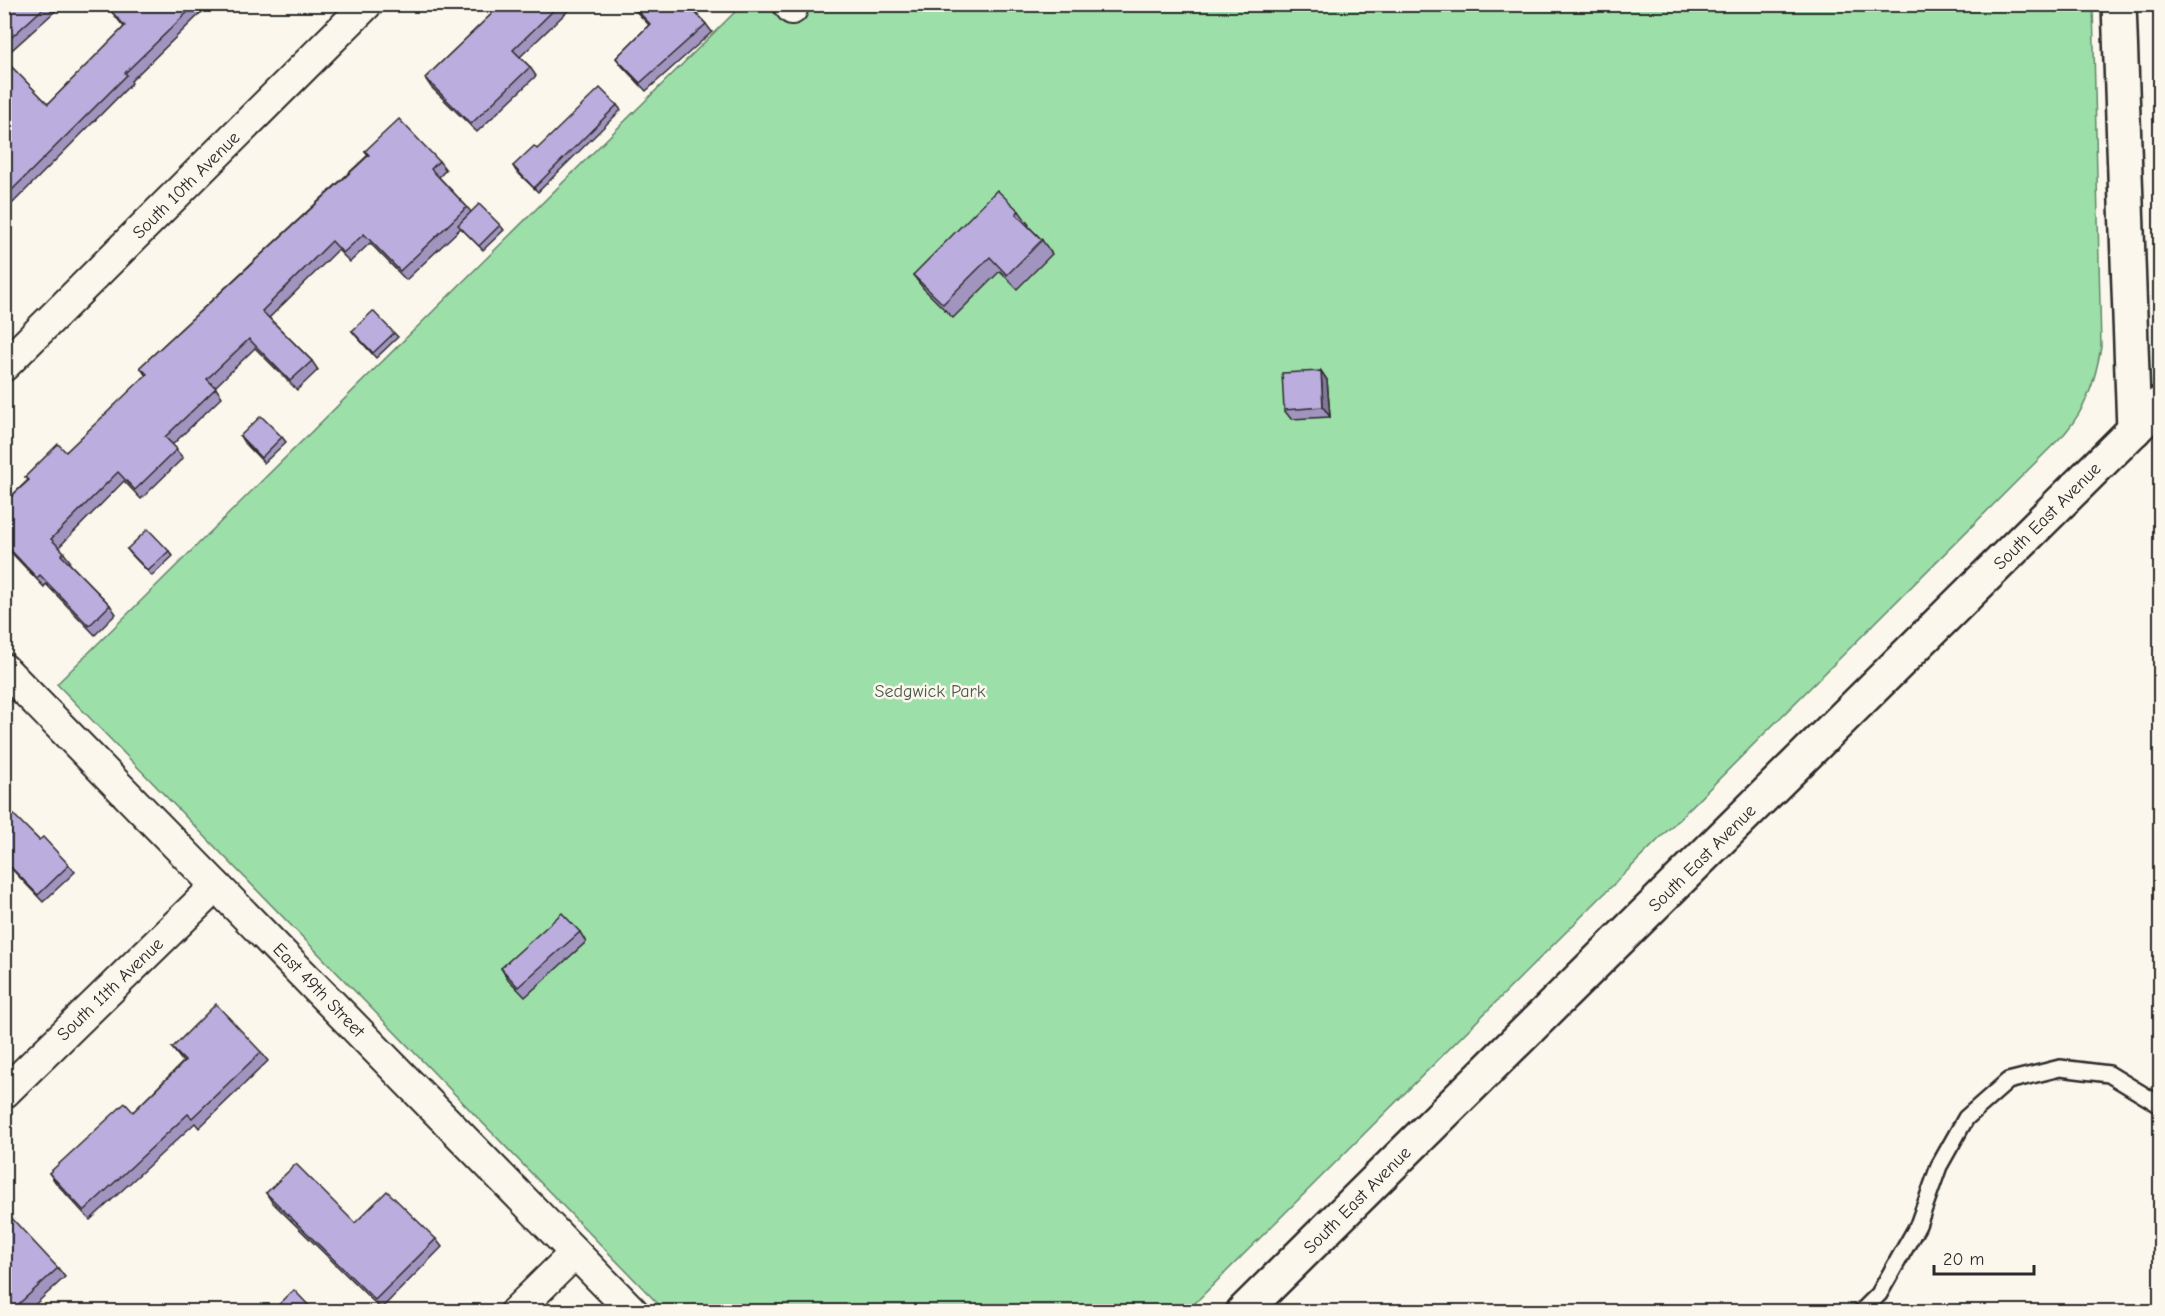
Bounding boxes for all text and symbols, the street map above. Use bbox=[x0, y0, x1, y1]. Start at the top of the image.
street label: South 10th Avenue bbox=[128, 127, 244, 243]
street label: South East Avenue bbox=[1989, 458, 2105, 574]
park label: Sedgwick Park bbox=[875, 681, 986, 702]
street label: South East Avenue bbox=[1644, 800, 1760, 916]
street label: South 11th Avenue bbox=[53, 933, 168, 1045]
street label: East 49th Street bbox=[268, 939, 369, 1042]
street label: South East Avenue bbox=[1299, 1142, 1415, 1258]
scale bar bbox=[1934, 1238, 2034, 1276]
text: 20 m bbox=[1943, 1249, 1984, 1270]

